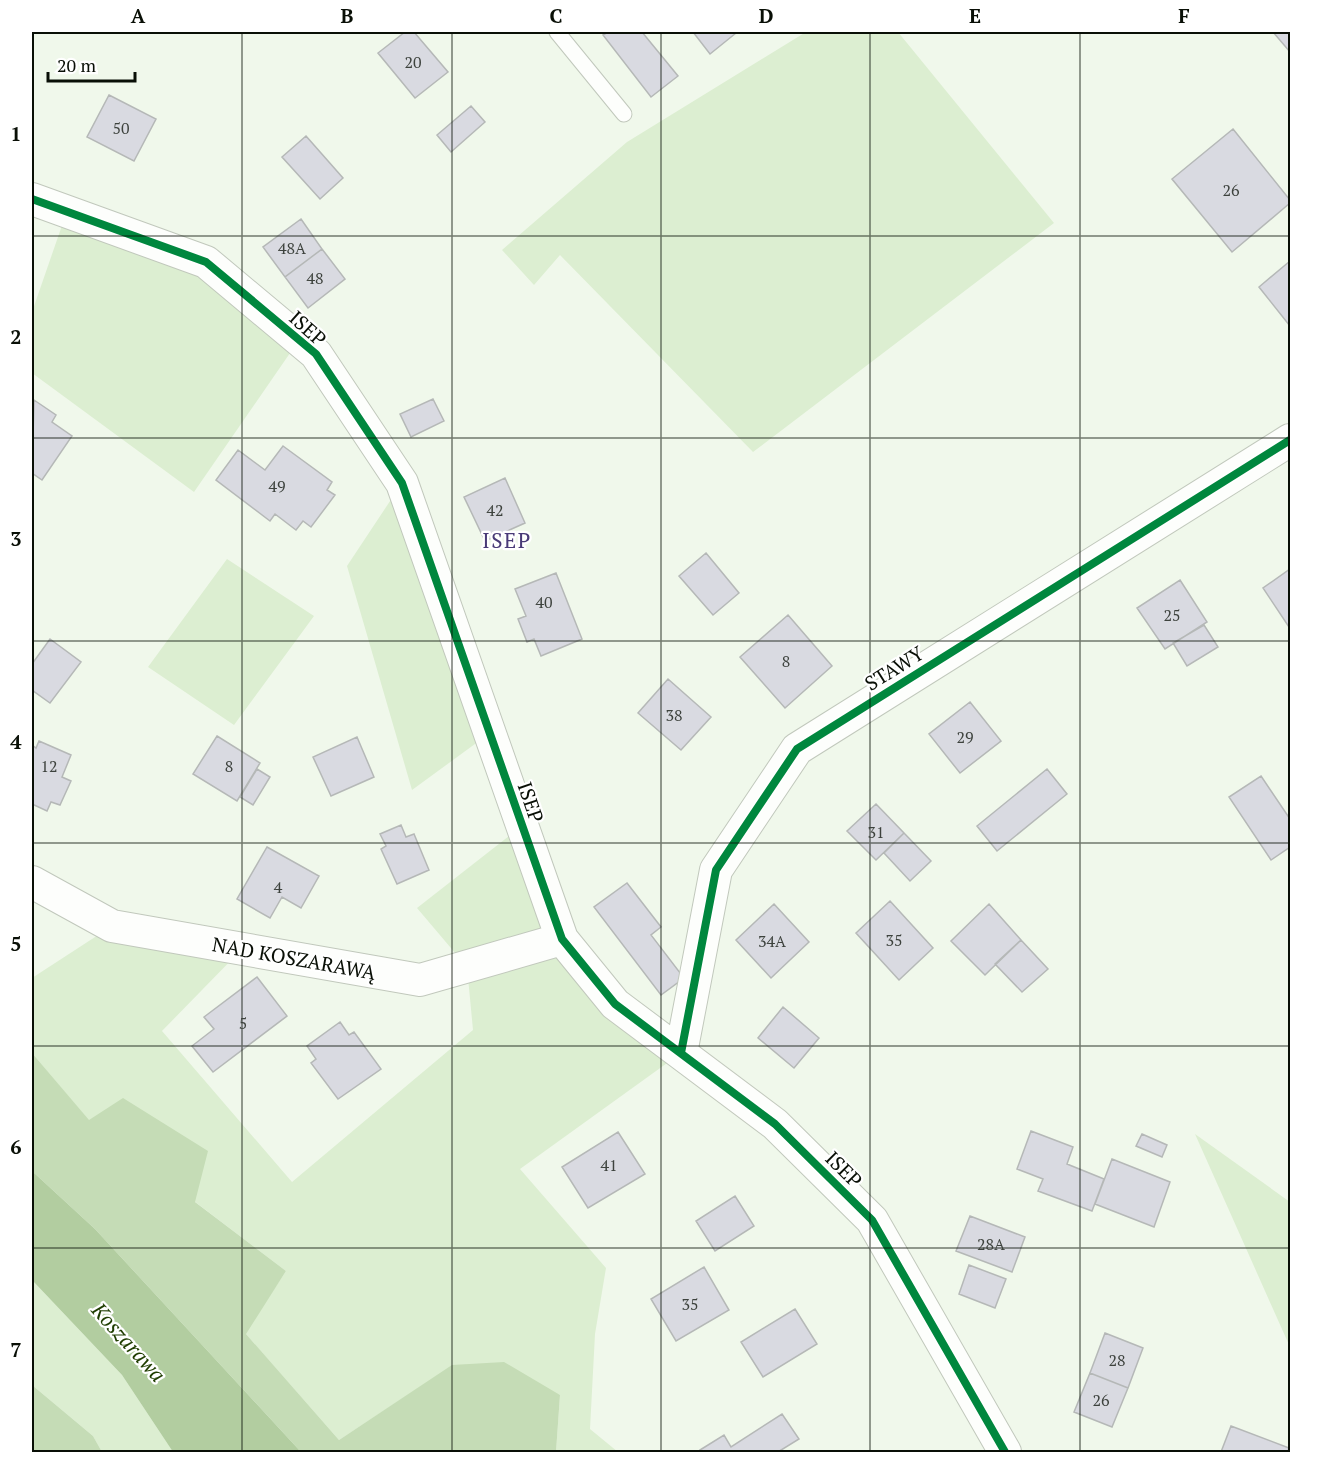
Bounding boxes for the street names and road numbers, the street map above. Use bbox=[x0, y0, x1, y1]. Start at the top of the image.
street label: ISEP bbox=[284, 304, 332, 352]
street label: STAWY bbox=[859, 639, 929, 697]
street label: ISEP bbox=[512, 778, 551, 826]
street label: NAD KOSZARAWĄ bbox=[210, 930, 378, 986]
street label: ISEP bbox=[820, 1145, 868, 1193]

